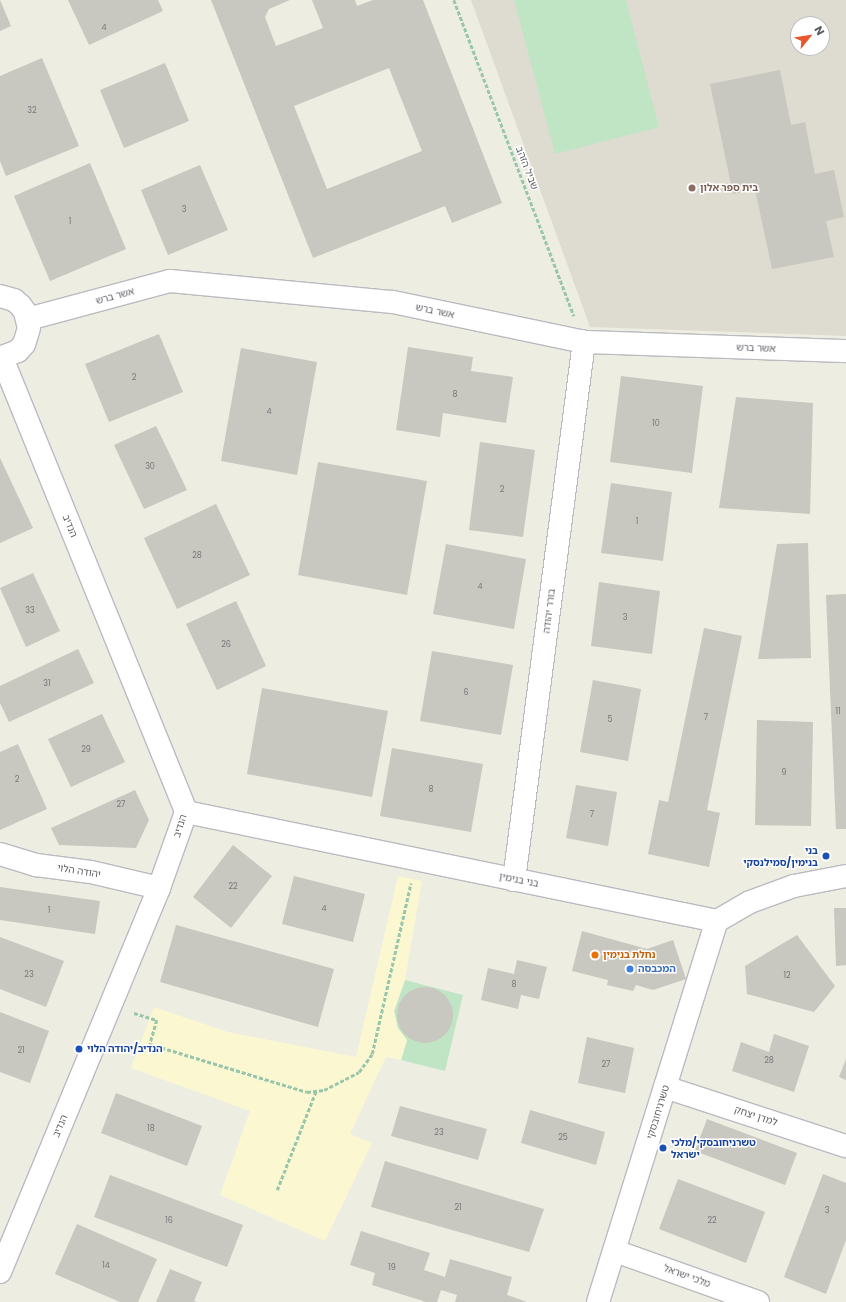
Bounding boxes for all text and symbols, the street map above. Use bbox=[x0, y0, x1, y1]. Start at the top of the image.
north arrow bbox=[790, 16, 830, 56]
house number: 4 bbox=[101, 23, 107, 33]
text: N bbox=[811, 23, 829, 38]
house number: 32 bbox=[27, 106, 37, 116]
street label: שביל הזהב bbox=[513, 145, 541, 191]
place label: בית ספר אלון bbox=[700, 182, 758, 194]
marker: בית ספר אלון bbox=[687, 183, 697, 193]
house number: 3 bbox=[182, 205, 186, 215]
house number: 1 bbox=[69, 217, 71, 227]
street label: אשר ברש bbox=[94, 285, 136, 307]
street label: אשר ברש bbox=[415, 301, 455, 321]
street label: אשר ברש bbox=[736, 341, 776, 355]
house number: 2 bbox=[132, 373, 136, 383]
house number: 8 bbox=[452, 390, 458, 400]
house number: 4 bbox=[266, 407, 272, 417]
house number: 10 bbox=[652, 419, 660, 429]
house number: 30 bbox=[145, 462, 155, 472]
house number: 2 bbox=[500, 485, 504, 495]
street label: הנדיב bbox=[60, 513, 80, 539]
house number: 1 bbox=[636, 517, 638, 527]
house number: 28 bbox=[192, 551, 202, 561]
house number: 4 bbox=[477, 582, 483, 592]
street label: בורר יהודה bbox=[540, 588, 558, 634]
house number: 33 bbox=[25, 606, 35, 616]
house number: 3 bbox=[623, 613, 627, 623]
house number: 26 bbox=[221, 640, 231, 650]
house number: 31 bbox=[43, 679, 51, 689]
house number: 6 bbox=[463, 688, 469, 698]
house number: 11 bbox=[835, 707, 841, 717]
house number: 7 bbox=[704, 713, 708, 723]
house number: 5 bbox=[607, 715, 613, 725]
house number: 29 bbox=[81, 745, 91, 755]
house number: 9 bbox=[781, 768, 787, 778]
house number: 2 bbox=[15, 775, 19, 785]
house number: 8 bbox=[428, 785, 434, 795]
house number: 27 bbox=[117, 800, 125, 810]
house number: 7 bbox=[590, 810, 594, 820]
street label: הנדיב bbox=[171, 813, 189, 839]
place label: בני בנימין/סמילנסקי bbox=[743, 844, 818, 868]
marker: בני בנימין/סמילנסקי bbox=[821, 851, 831, 861]
street label: יהודה הלוי bbox=[57, 862, 101, 880]
street label: בני בנימין bbox=[498, 870, 540, 890]
house number: 22 bbox=[228, 882, 238, 892]
house number: 4 bbox=[321, 904, 327, 914]
house number: 1 bbox=[48, 906, 50, 916]
place label: נחלת בנימין bbox=[603, 949, 656, 961]
marker: נחלת בנימין bbox=[590, 950, 600, 960]
place label: המכבסה bbox=[638, 963, 676, 975]
marker: המכבסה bbox=[625, 964, 635, 974]
house number: 23 bbox=[24, 970, 34, 980]
house number: 12 bbox=[783, 971, 791, 981]
house number: 8 bbox=[511, 980, 517, 990]
place label: הנדיב/יהודה הלוי bbox=[87, 1043, 163, 1055]
marker: הנדיב/יהודה הלוי bbox=[74, 1044, 84, 1054]
house number: 21 bbox=[17, 1046, 25, 1056]
house number: 28 bbox=[764, 1056, 774, 1066]
house number: 27 bbox=[602, 1060, 610, 1070]
street label: טשרניחובסקי bbox=[644, 1083, 672, 1141]
street label: למדן יצחק bbox=[733, 1103, 779, 1129]
street label: הנדיב bbox=[50, 1113, 70, 1139]
house number: 18 bbox=[147, 1124, 155, 1134]
house number: 23 bbox=[434, 1128, 444, 1138]
house number: 25 bbox=[558, 1133, 568, 1143]
place label: טשרניחובסקי/מלכי ישראל bbox=[671, 1136, 756, 1160]
marker: טשרניחובסקי/מלכי ישראל bbox=[658, 1143, 668, 1153]
house number: 21 bbox=[454, 1203, 462, 1213]
house number: 3 bbox=[825, 1206, 829, 1216]
house number: 16 bbox=[165, 1216, 173, 1226]
house number: 22 bbox=[707, 1216, 717, 1226]
house number: 14 bbox=[102, 1261, 110, 1271]
street label: מלכי ישראל bbox=[662, 1262, 712, 1290]
house number: 19 bbox=[388, 1263, 396, 1273]

